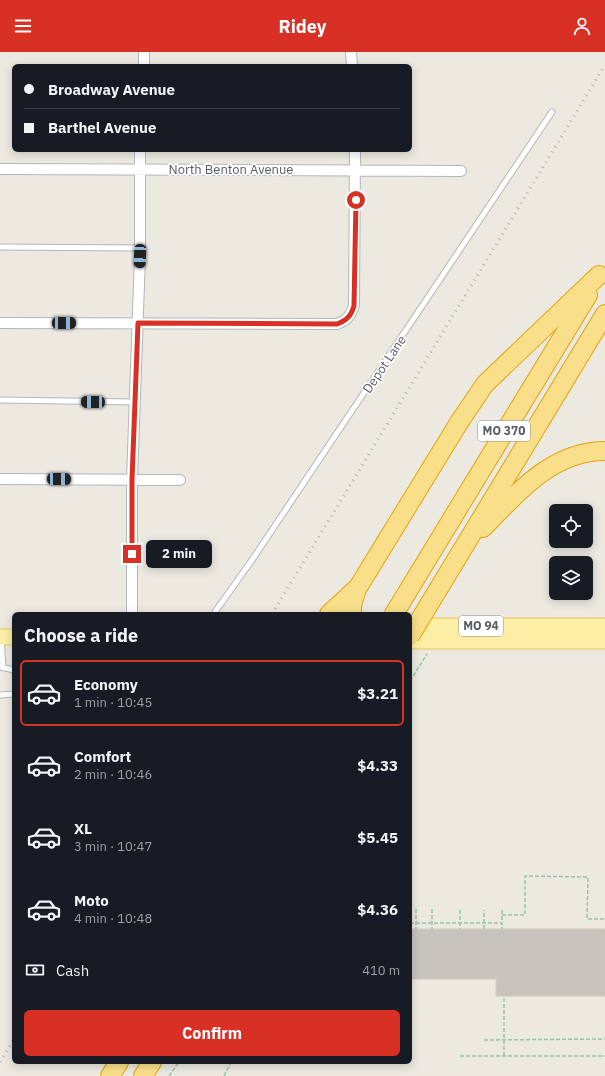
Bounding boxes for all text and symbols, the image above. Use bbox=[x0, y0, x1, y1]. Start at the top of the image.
icon: menu bbox=[12, 15, 34, 37]
text: Ridey bbox=[279, 15, 326, 38]
icon: person bbox=[571, 15, 593, 37]
text: Broadway Avenue bbox=[48, 80, 175, 99]
text: Barthel Avenue bbox=[48, 118, 156, 137]
street label: North Benton Avenue bbox=[169, 161, 293, 178]
route start bbox=[347, 191, 365, 209]
car bbox=[134, 244, 146, 268]
car bbox=[52, 317, 76, 329]
street label: Depot Lane bbox=[359, 332, 410, 397]
car bbox=[81, 396, 105, 408]
road number: MO 370 bbox=[478, 421, 530, 441]
car bbox=[47, 473, 71, 485]
map controls bbox=[549, 504, 593, 600]
button: locate bbox=[549, 504, 593, 548]
callout: 2 min bbox=[146, 540, 212, 568]
route end bbox=[123, 545, 141, 563]
text: 2 min bbox=[162, 545, 196, 562]
button: layers bbox=[549, 556, 593, 600]
road number: MO 94 bbox=[459, 616, 503, 636]
text: Choose a ride bbox=[24, 624, 138, 647]
icon: car bbox=[26, 675, 62, 711]
text: Economy bbox=[74, 675, 138, 694]
text: $3.21 bbox=[357, 684, 398, 703]
text: 1 min · 10:45 bbox=[74, 694, 152, 711]
icon: car bbox=[26, 747, 62, 783]
text: Comfort bbox=[74, 747, 131, 766]
text: $4.33 bbox=[357, 756, 398, 775]
text: 2 min · 10:46 bbox=[74, 766, 152, 783]
icon: car bbox=[26, 819, 62, 855]
text: XL bbox=[74, 819, 92, 838]
text: $5.45 bbox=[357, 828, 398, 847]
text: 3 min · 10:47 bbox=[74, 838, 152, 855]
icon: car bbox=[26, 891, 62, 927]
text: Moto bbox=[74, 891, 109, 910]
text: $4.36 bbox=[357, 900, 398, 919]
text: 4 min · 10:48 bbox=[74, 910, 152, 927]
icon: cash bbox=[24, 959, 46, 981]
text: Cash bbox=[56, 961, 89, 980]
text: 410 m bbox=[362, 962, 400, 979]
button: Confirm bbox=[24, 1010, 400, 1056]

